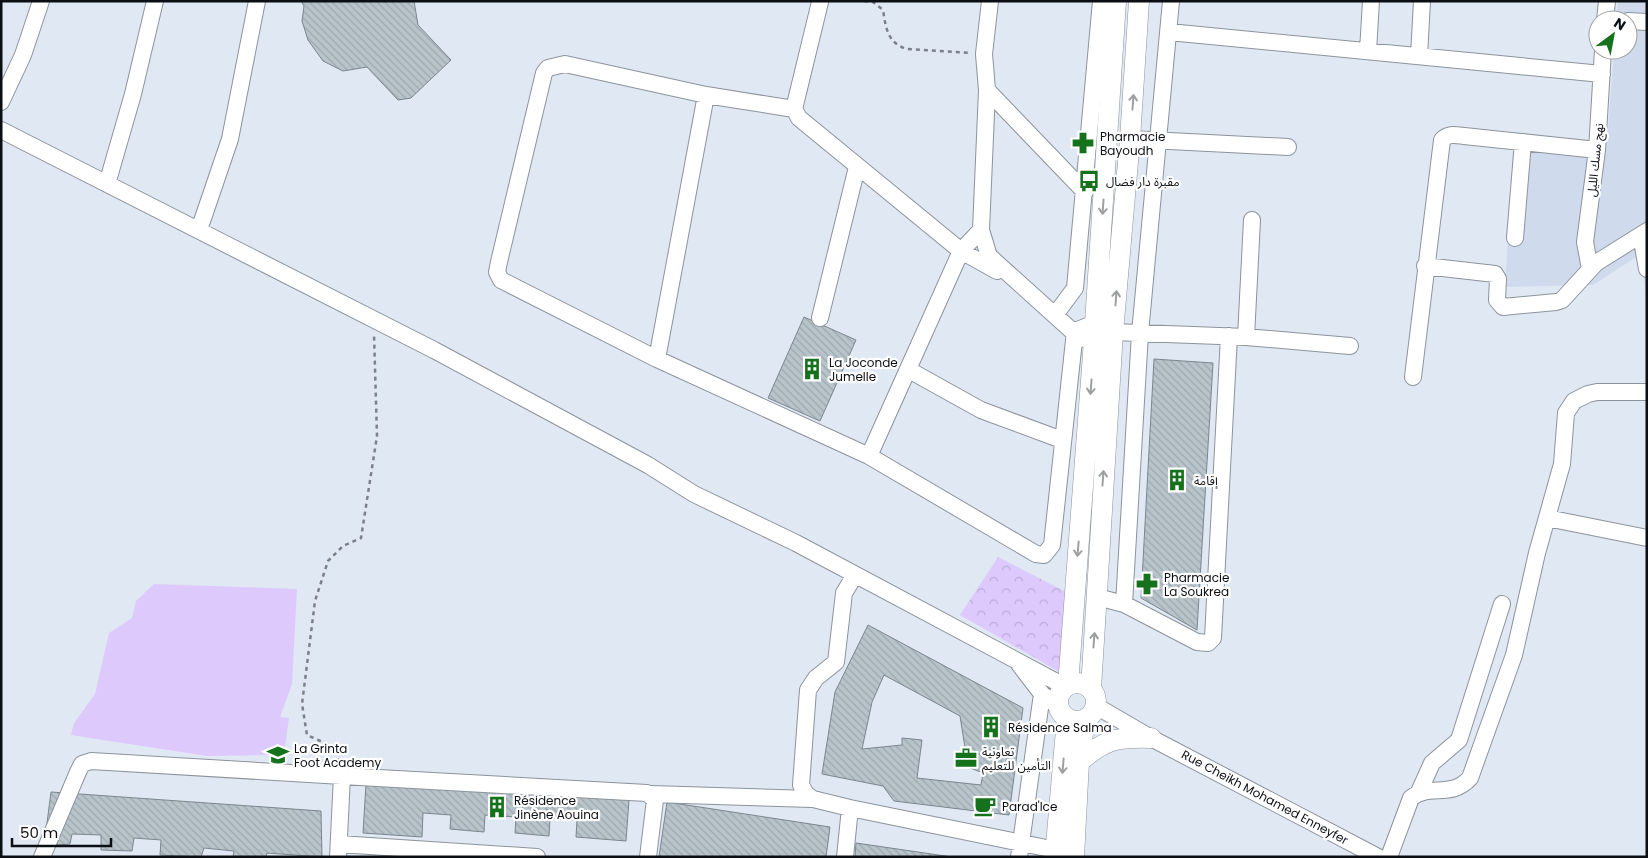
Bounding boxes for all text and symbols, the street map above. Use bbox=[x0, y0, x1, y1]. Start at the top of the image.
north arrow bbox=[1588, 10, 1638, 60]
text: N bbox=[1610, 13, 1630, 35]
one-way arrow bbox=[1128, 94, 1138, 110]
street label: نهج مسك الليل bbox=[1583, 122, 1608, 198]
place label: Pharmacie Bayoudh bbox=[1100, 128, 1165, 159]
pharmacy icon: Pharmacie Bayoudh bbox=[1070, 130, 1096, 156]
bus stop icon: مقبرة دار فضال bbox=[1076, 168, 1102, 194]
place label: مقبرة دار فضال bbox=[1106, 173, 1179, 190]
one-way arrow bbox=[1098, 199, 1107, 215]
one-way arrow bbox=[1111, 291, 1120, 307]
place label: La Joconde Jumelle bbox=[829, 354, 898, 385]
building icon: La Joconde Jumelle bbox=[799, 356, 825, 382]
one-way arrow bbox=[1086, 378, 1095, 394]
building icon: إقامة bbox=[1164, 467, 1190, 493]
one-way arrow bbox=[1099, 470, 1108, 486]
place label: إقامة bbox=[1194, 472, 1218, 489]
one-way arrow bbox=[1074, 540, 1083, 556]
place label: Pharmacie La Soukrea bbox=[1164, 569, 1229, 600]
pharmacy icon: Pharmacie La Soukrea bbox=[1134, 571, 1160, 597]
one-way arrow bbox=[1090, 632, 1099, 648]
building icon: Résidence Salma bbox=[978, 714, 1004, 740]
place label: Résidence Salma bbox=[1008, 719, 1112, 736]
place label: La Grinta Foot Academy bbox=[294, 740, 381, 771]
school or university icon: La Grinta Foot Academy bbox=[265, 742, 291, 768]
place label: تعاونية التأمين للتعليم bbox=[982, 743, 1051, 775]
office icon: تعاونية التأمين للتعليم bbox=[953, 745, 979, 771]
street label: Rue Cheikh Mohamed Enneyfer bbox=[1179, 746, 1352, 849]
one-way arrow bbox=[1058, 758, 1067, 774]
place label: Résidence Jinène Aouina bbox=[514, 792, 599, 823]
cafe icon: Parad'Ice bbox=[972, 793, 998, 819]
building icon: Résidence Jinène Aouina bbox=[484, 794, 510, 820]
place label: Parad'Ice bbox=[1002, 798, 1057, 815]
scale bar bbox=[12, 816, 111, 848]
text: 50 m bbox=[20, 822, 58, 843]

